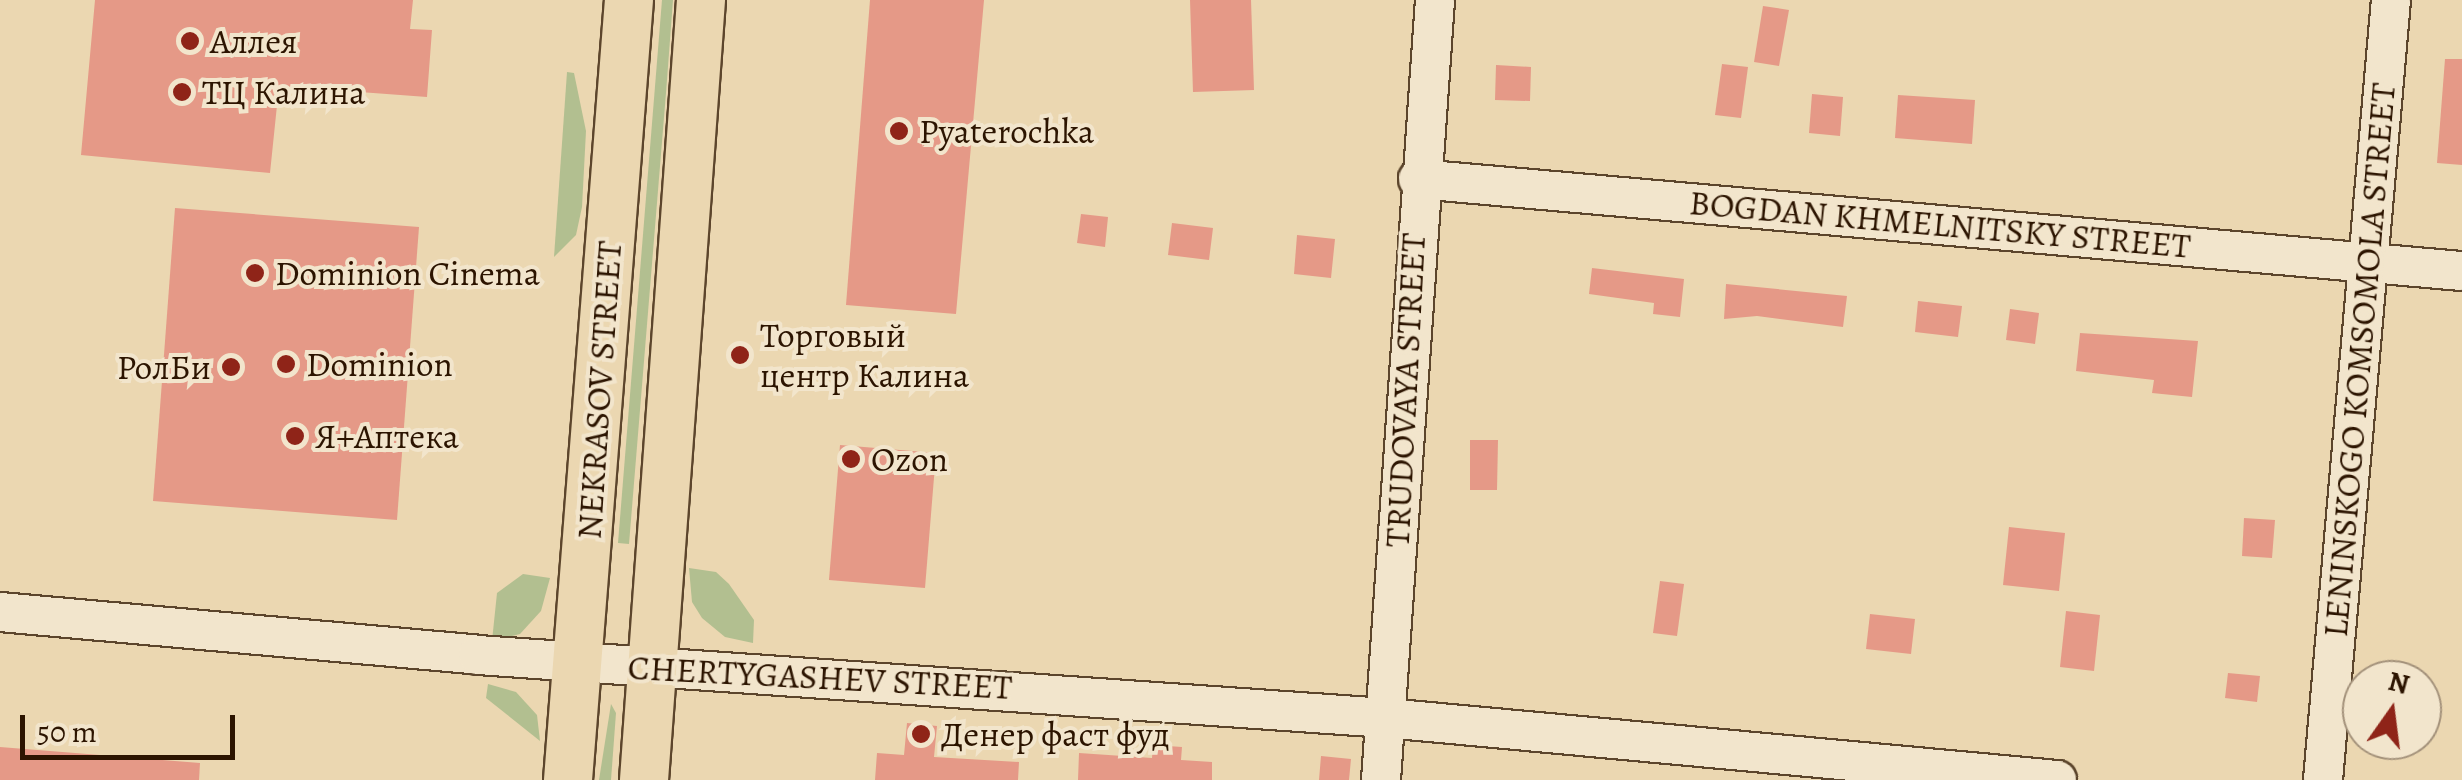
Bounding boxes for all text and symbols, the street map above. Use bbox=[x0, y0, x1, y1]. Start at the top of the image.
place label: Аллея bbox=[210, 20, 297, 62]
marker: Аллея bbox=[179, 30, 201, 52]
place label: ТЦ Калина bbox=[202, 71, 365, 113]
marker: ТЦ Калина bbox=[171, 81, 193, 103]
street label: LENINSKOGO KOMSOMOLA STREET bbox=[2314, 81, 2404, 639]
place label: Pyaterochka bbox=[919, 110, 1094, 152]
marker: Pyaterochka bbox=[888, 120, 910, 142]
street label: BOGDAN KHMELNITSKY STREET bbox=[1688, 181, 2192, 267]
street label: TRUDOVAYA STREET bbox=[1376, 232, 1434, 548]
street label: NEKRASOV STREET bbox=[568, 239, 630, 541]
place label: Dominion Cinema bbox=[275, 252, 540, 294]
marker: Dominion Cinema bbox=[244, 262, 266, 284]
place label: Торговый центр Калина bbox=[760, 314, 969, 396]
place label: Dominion bbox=[306, 343, 453, 385]
marker: Торговый центр Калина bbox=[729, 344, 751, 366]
place label: РолБи bbox=[117, 346, 211, 388]
marker: Dominion bbox=[275, 353, 297, 375]
marker: РолБи bbox=[220, 356, 242, 378]
place label: Я+Аптека bbox=[315, 415, 459, 457]
marker: Я+Аптека bbox=[284, 425, 306, 447]
place label: Ozon bbox=[871, 438, 948, 480]
marker: Ozon bbox=[840, 448, 862, 470]
street label: CHERTYGASHEV STREET bbox=[627, 646, 1013, 708]
north arrow bbox=[2342, 660, 2442, 760]
text: N bbox=[2384, 662, 2413, 704]
scale bar bbox=[25, 695, 240, 757]
text: 50 m bbox=[37, 712, 97, 752]
place label: Денер фаст фуд bbox=[941, 713, 1170, 755]
marker: Денер фаст фуд bbox=[910, 723, 932, 745]

